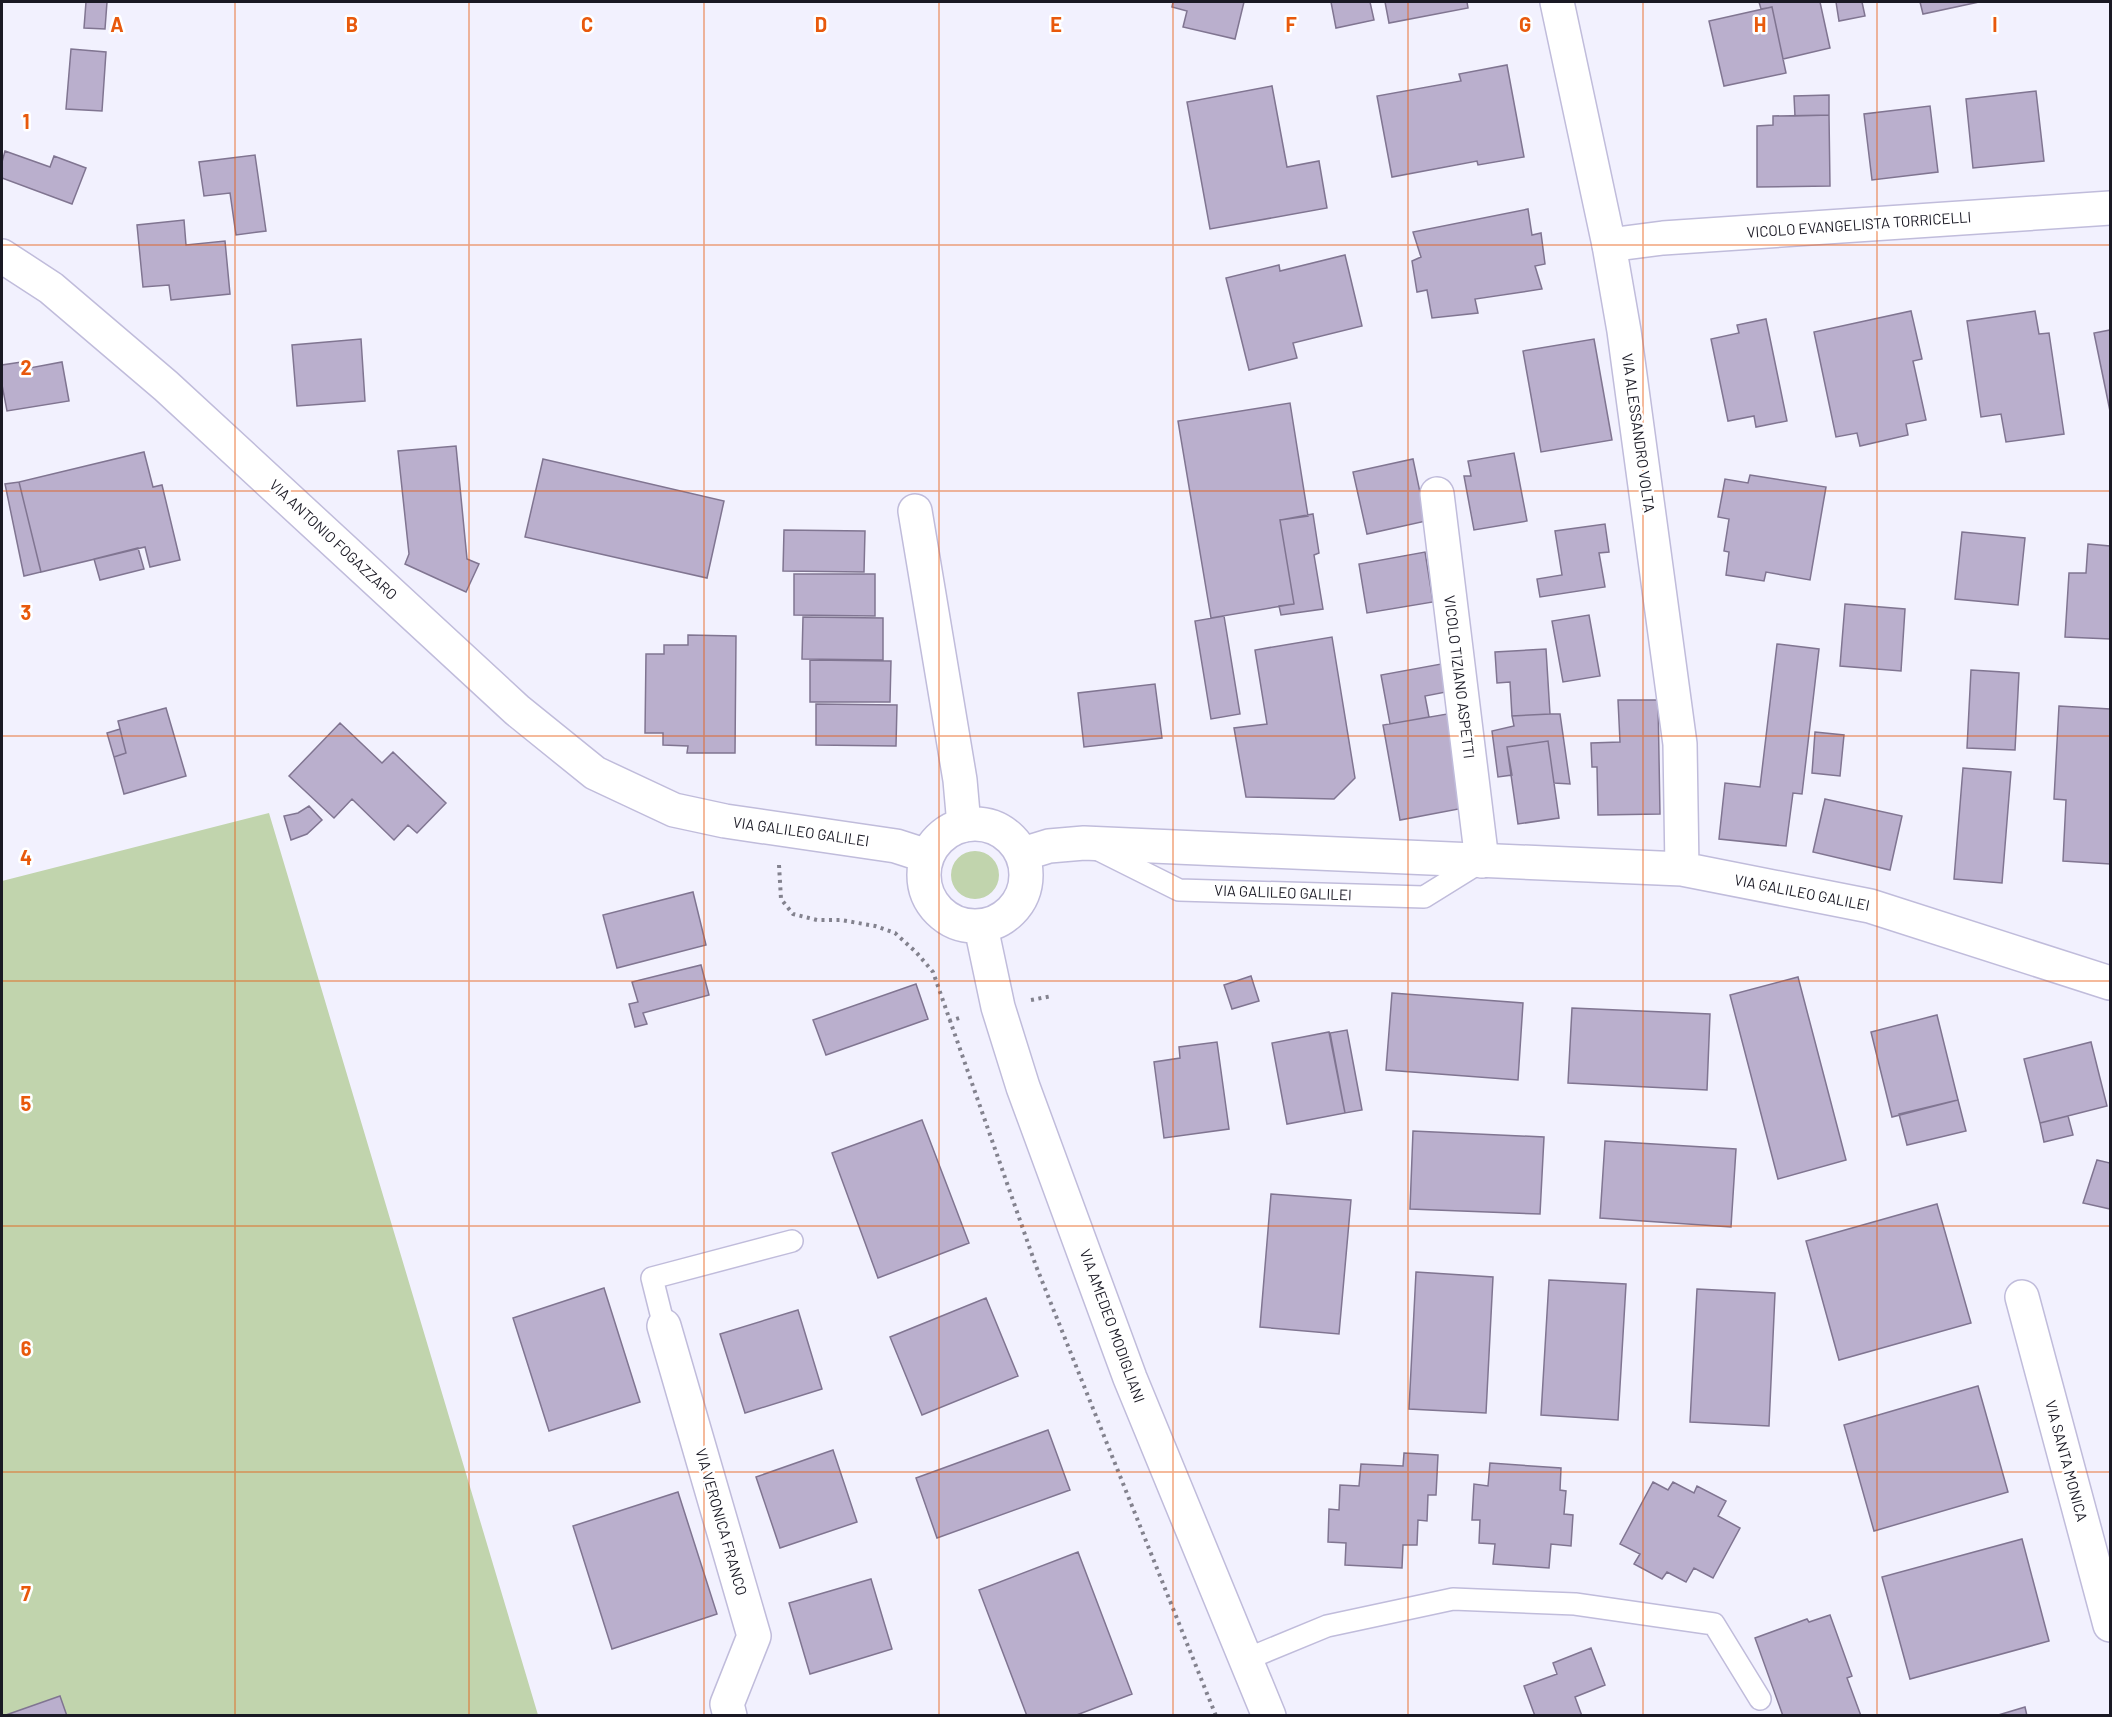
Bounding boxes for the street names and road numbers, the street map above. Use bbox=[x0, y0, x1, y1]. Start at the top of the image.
street label: VICOLO EVANGELISTA TORRICELLI bbox=[1746, 207, 1972, 241]
street label: VIA ALESSANDRO VOLTA bbox=[1619, 352, 1659, 514]
street label: VIA ANTONIO FOGAZZARO bbox=[266, 475, 401, 603]
street label: VICOLO TIZIANO ASPETTI bbox=[1441, 594, 1479, 760]
street label: VIA GALILEO GALILEI bbox=[732, 813, 871, 849]
street label: VIA GALILEO GALILEI bbox=[1733, 870, 1871, 914]
street label: VIA GALILEO GALILEI bbox=[1214, 881, 1352, 903]
street label: VIA AMEDEO MODIGLIANI bbox=[1077, 1246, 1149, 1405]
street label: VIA SANTA MONICA bbox=[2042, 1398, 2092, 1523]
street label: VIA VERONICA FRANCO bbox=[692, 1446, 752, 1597]

